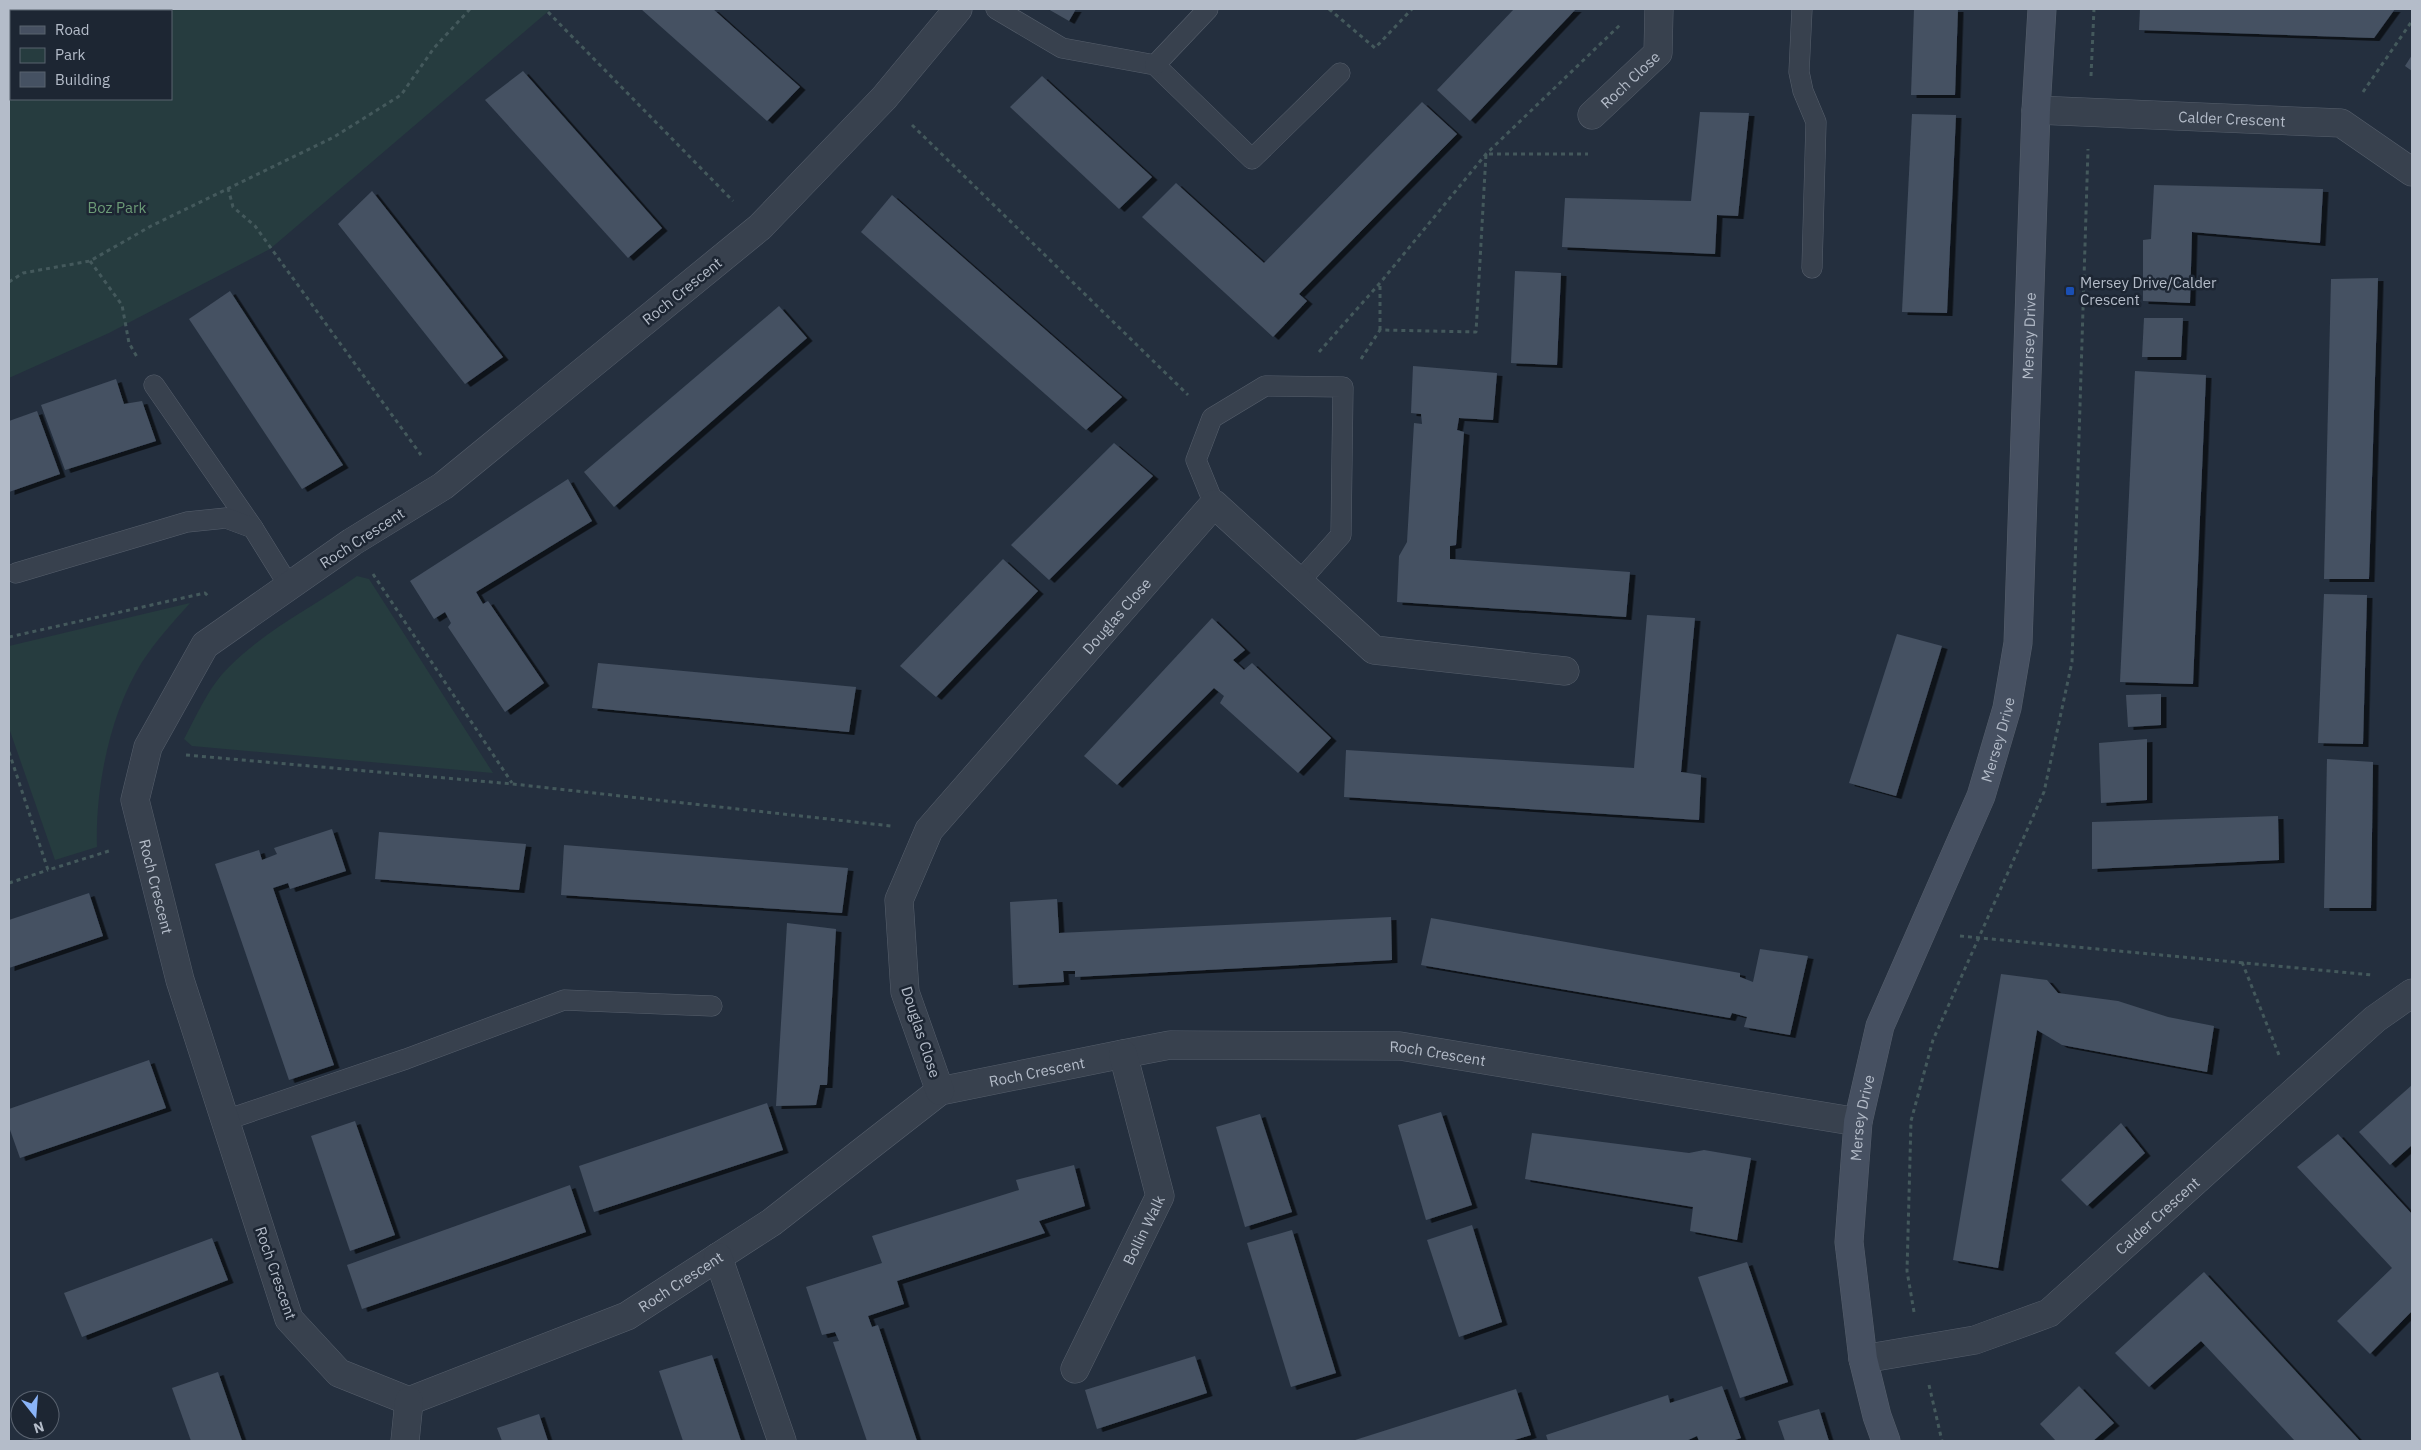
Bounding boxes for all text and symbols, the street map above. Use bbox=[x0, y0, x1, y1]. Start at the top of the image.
legend bbox=[10, 10, 172, 100]
text: Road bbox=[55, 20, 90, 39]
text: Park bbox=[55, 45, 85, 64]
street label: Roch Close bbox=[1596, 47, 1664, 112]
text: Building bbox=[55, 70, 110, 89]
street label: Calder Crescent bbox=[2178, 107, 2286, 130]
park label: Boz Park bbox=[88, 198, 147, 217]
street label: Roch Crescent bbox=[638, 253, 726, 329]
place label: Mersey Drive/Calder Crescent bbox=[2080, 273, 2217, 309]
marker: Mersey Drive/Calder Crescent bbox=[2064, 285, 2076, 297]
street label: Mersey Drive bbox=[2017, 292, 2039, 380]
street label: Roch Crescent bbox=[316, 504, 408, 572]
street label: Douglas Close bbox=[1078, 574, 1155, 658]
street label: Mersey Drive bbox=[1976, 696, 2018, 784]
street label: Roch Crescent bbox=[136, 837, 178, 936]
street label: Douglas Close bbox=[897, 984, 945, 1080]
street label: Roch Crescent bbox=[1390, 1036, 1487, 1070]
street label: Roch Crescent bbox=[987, 1052, 1086, 1090]
street label: Mersey Drive bbox=[1846, 1073, 1878, 1162]
street label: Calder Crescent bbox=[2111, 1172, 2203, 1258]
street label: Bollin Walk bbox=[1118, 1192, 1169, 1268]
street label: Roch Crescent bbox=[251, 1224, 301, 1322]
street label: Roch Crescent bbox=[634, 1247, 726, 1316]
north arrow bbox=[10, 1390, 60, 1440]
text: N bbox=[31, 1417, 46, 1438]

